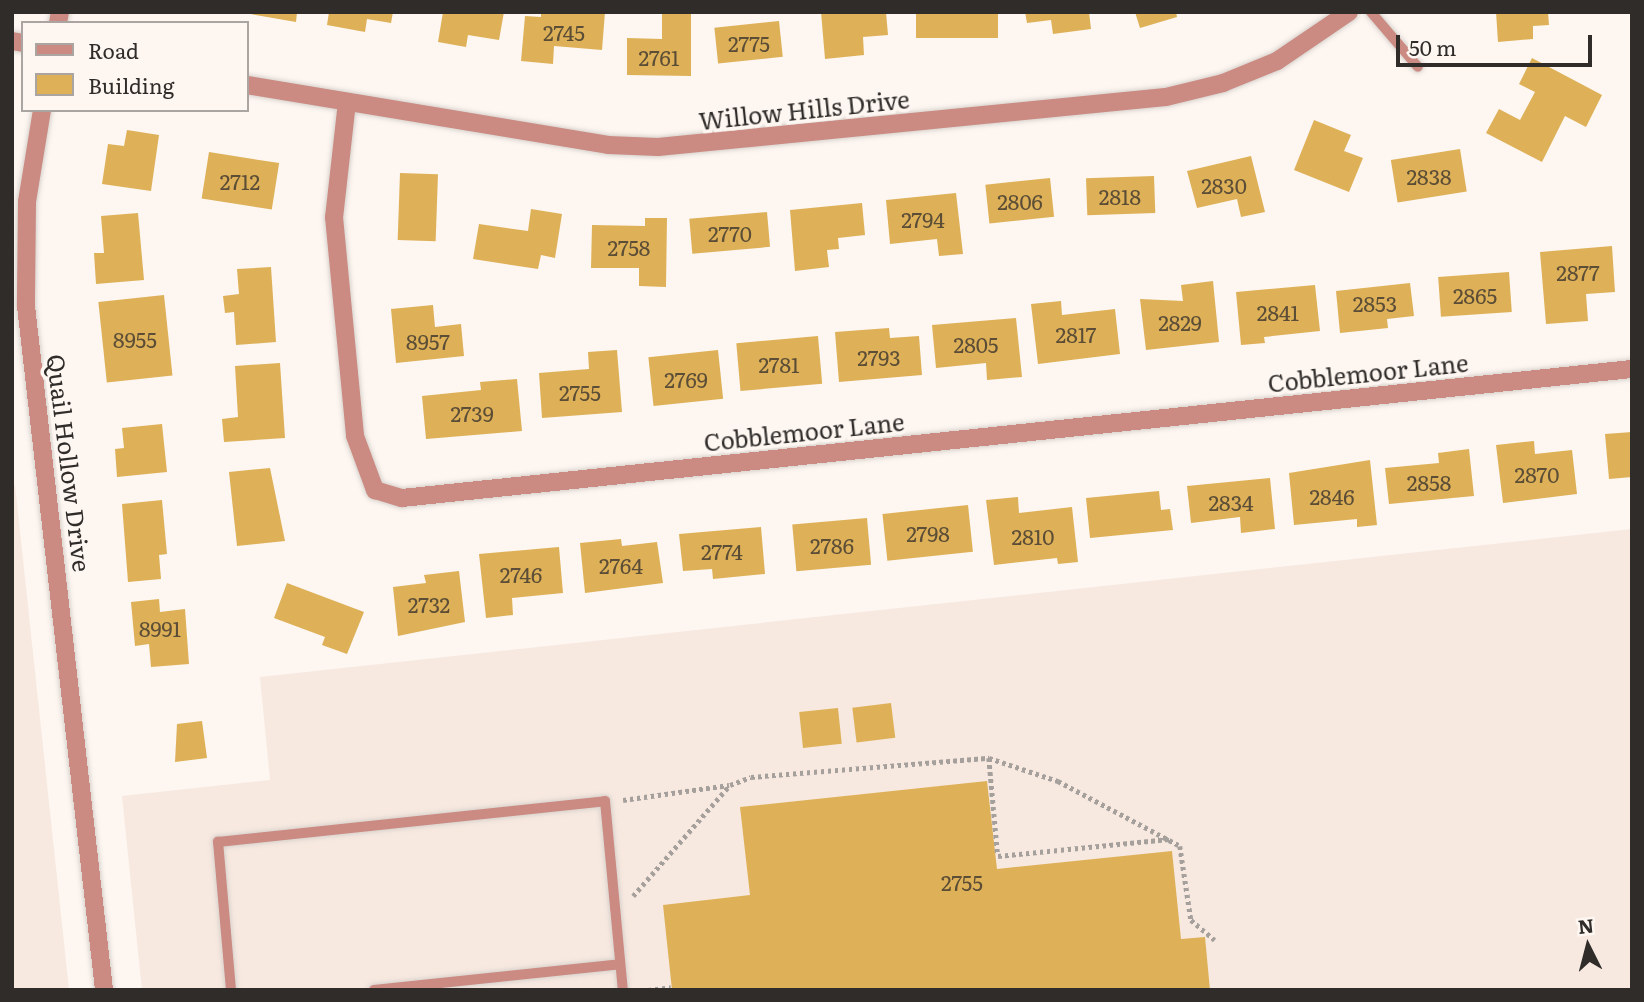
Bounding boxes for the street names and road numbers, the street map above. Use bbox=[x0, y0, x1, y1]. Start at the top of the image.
street label: Willow Hills Drive bbox=[697, 84, 911, 134]
street label: Cobblemoor Lane bbox=[1266, 347, 1470, 397]
street label: Quail Hollow Drive bbox=[42, 353, 98, 573]
street label: Cobblemoor Lane bbox=[702, 406, 906, 456]

